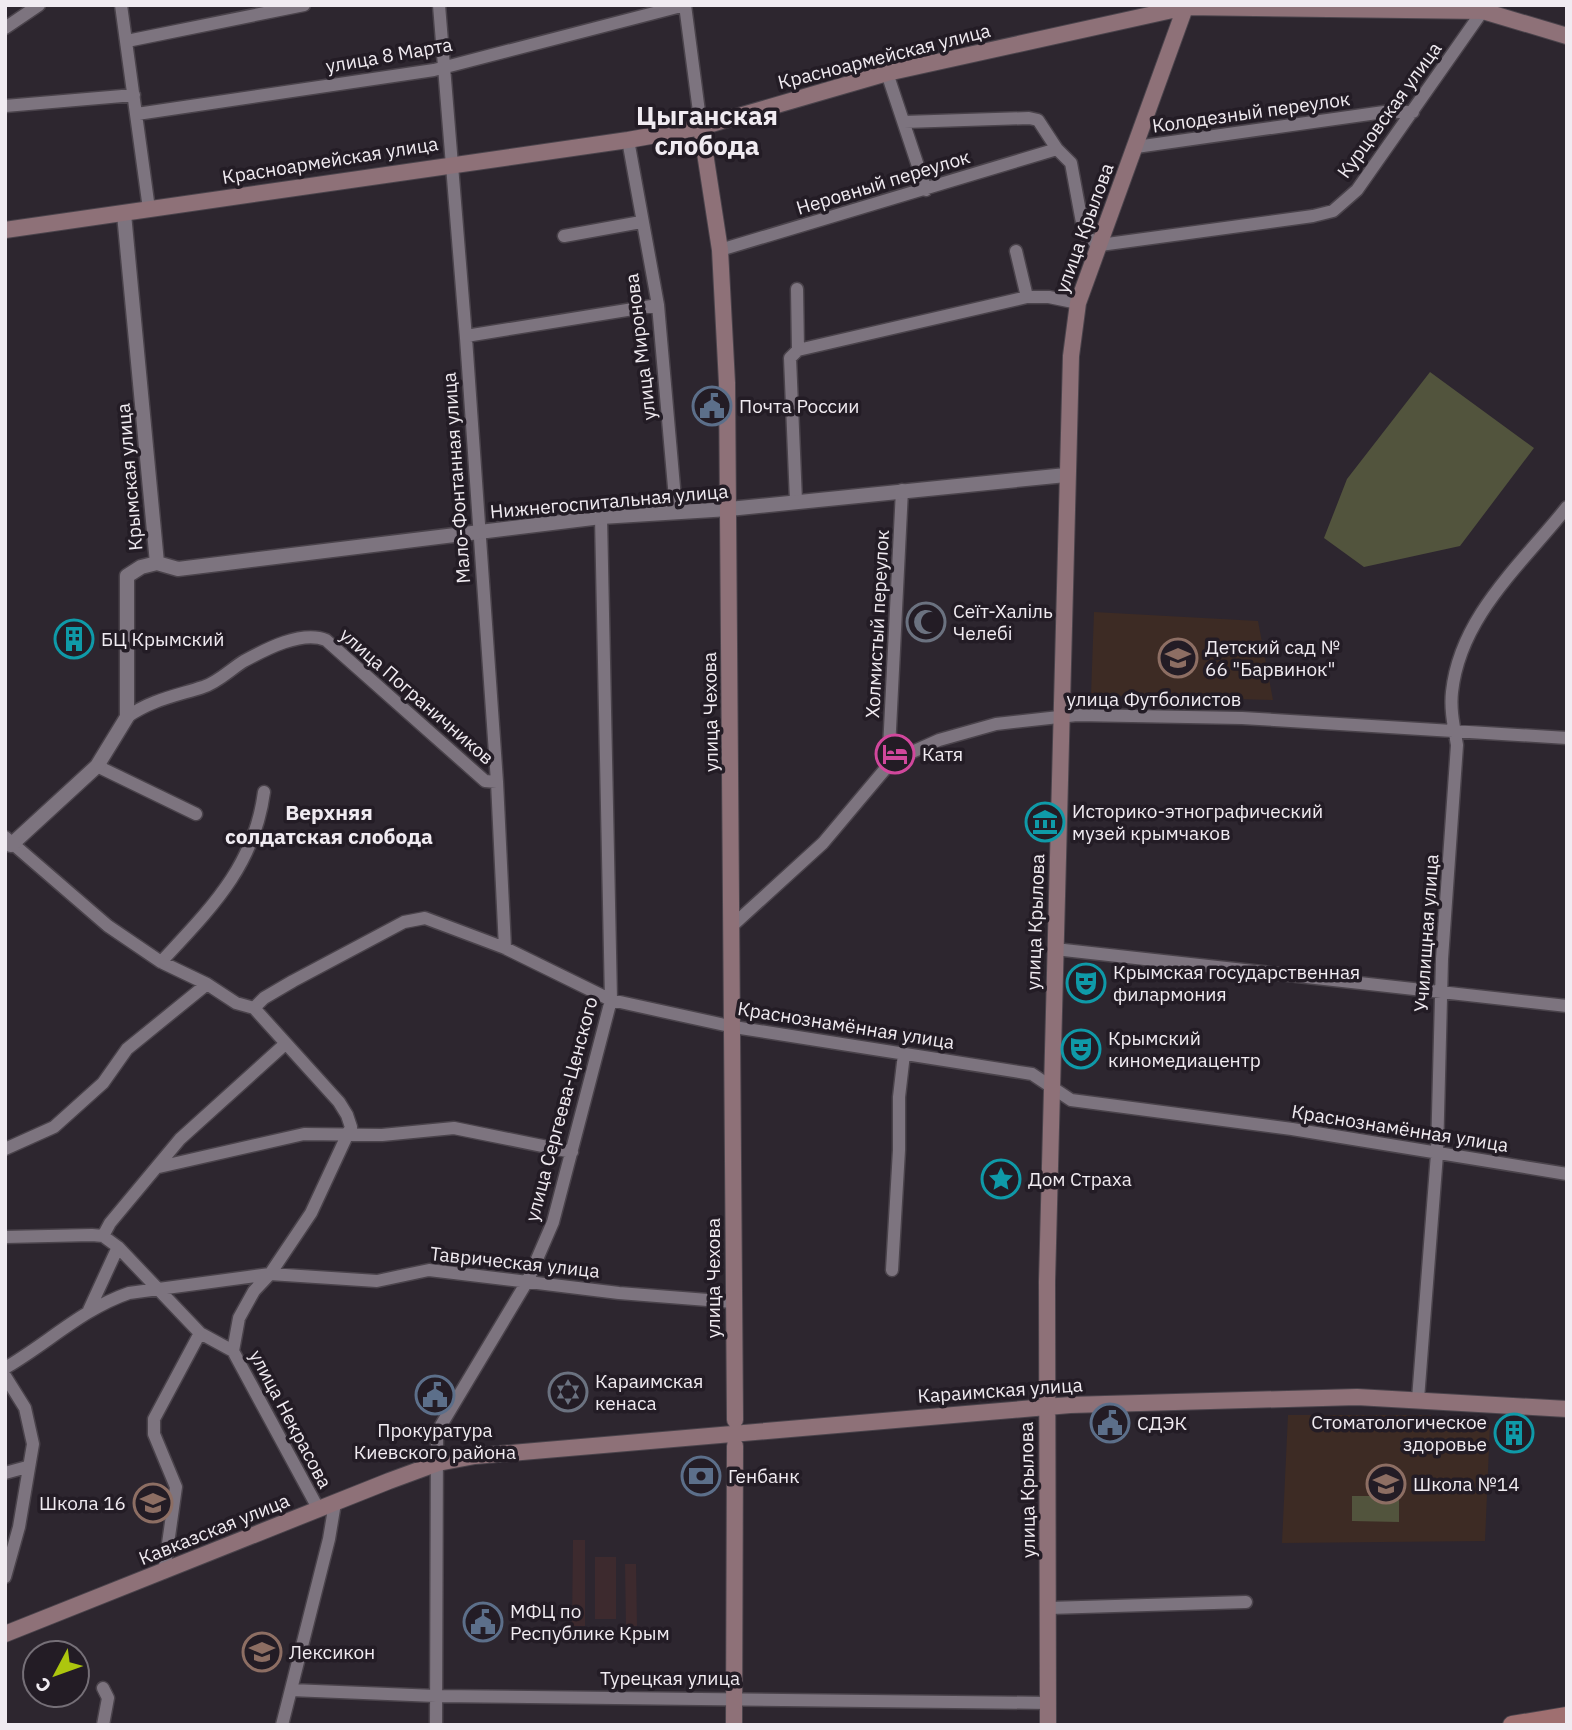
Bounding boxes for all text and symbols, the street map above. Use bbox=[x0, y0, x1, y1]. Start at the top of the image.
street label: Красноармейская улица bbox=[775, 18, 993, 94]
street label: улица 8 Марта bbox=[324, 32, 454, 78]
street label: Курцовская улица bbox=[1332, 37, 1446, 183]
street label: Колодезный переулок bbox=[1151, 86, 1351, 138]
district label: Цыганская слобода bbox=[636, 98, 778, 162]
street label: Красноармейская улица bbox=[220, 131, 440, 189]
street label: Неровный переулок bbox=[793, 144, 973, 220]
street label: улица Крылова bbox=[1049, 160, 1119, 296]
street label: улица Миронова bbox=[619, 272, 661, 422]
street label: Мало-Фонтанная улица bbox=[437, 372, 475, 584]
public building icon: Почта России bbox=[691, 385, 733, 427]
place label: Почта России bbox=[739, 394, 860, 418]
street label: Крымская улица bbox=[111, 402, 147, 552]
street label: Нижнегоспитальная улица bbox=[489, 479, 729, 523]
street label: Холмистый переулок bbox=[860, 529, 894, 719]
place label: Сеїт-Халіль Челебі bbox=[953, 599, 1053, 645]
mosque icon: Сеїт-Халіль Челебі bbox=[905, 601, 947, 643]
building icon: БЦ Крымский bbox=[53, 618, 95, 660]
street label: улица Пограничников bbox=[335, 622, 499, 770]
place label: БЦ Крымский bbox=[101, 627, 224, 651]
place label: Детский сад № 66 "Барвинок" bbox=[1205, 635, 1340, 681]
school or university icon: Детский сад № 66 "Барвинок" bbox=[1157, 637, 1199, 679]
street label: улица Чехова bbox=[697, 652, 723, 772]
street label: улица Футболистов bbox=[1067, 687, 1241, 711]
hotel icon: Катя bbox=[874, 733, 916, 775]
place label: Катя bbox=[922, 742, 963, 766]
district label: Верхняя солдатская слобода bbox=[225, 798, 433, 850]
place label: Историко-этнографический музей крымчаков bbox=[1072, 799, 1323, 845]
museum icon: Историко-этнографический музей крымчаков bbox=[1024, 801, 1066, 843]
street label: улица Крылова bbox=[1021, 853, 1049, 991]
street label: Училищная улица bbox=[1409, 853, 1443, 1013]
place label: Крымская государственная филармония bbox=[1113, 960, 1360, 1006]
theatre icon: Крымская государственная филармония bbox=[1065, 962, 1107, 1004]
street label: улица Сергеева-Ценского bbox=[519, 994, 603, 1224]
street label: Краснознамённая улица bbox=[736, 996, 956, 1054]
place label: Крымский киномедиацентр bbox=[1108, 1026, 1261, 1072]
theatre icon: Крымский киномедиацентр bbox=[1060, 1028, 1102, 1070]
street label: Краснознамённая улица bbox=[1290, 1099, 1510, 1157]
place icon: Дом Страха bbox=[980, 1158, 1022, 1200]
place label: Дом Страха bbox=[1028, 1167, 1132, 1191]
street label: улица Чехова bbox=[701, 1218, 725, 1338]
street label: Таврическая улица bbox=[429, 1241, 601, 1283]
street label: улица Некрасова bbox=[244, 1346, 338, 1492]
place label: Караимская кенаса bbox=[595, 1369, 703, 1415]
synagogue icon: Караимская кенаса bbox=[547, 1371, 589, 1413]
street label: Караимская улица bbox=[917, 1372, 1083, 1408]
public building icon: Прокуратура Киевского района bbox=[414, 1374, 456, 1416]
public building icon: СДЭК bbox=[1089, 1402, 1131, 1444]
place label: Стоматологическое здоровье bbox=[1311, 1410, 1487, 1456]
place label: СДЭК bbox=[1137, 1411, 1187, 1435]
building icon: Стоматологическое здоровье bbox=[1493, 1412, 1535, 1454]
place label: Прокуратура Киевского района bbox=[354, 1418, 516, 1464]
street label: улица Крылова bbox=[1014, 1422, 1040, 1558]
bank icon: Генбанк bbox=[680, 1455, 722, 1497]
school or university icon: Школа №14 bbox=[1365, 1463, 1407, 1505]
place label: Генбанк bbox=[728, 1464, 800, 1488]
place label: Школа №14 bbox=[1413, 1472, 1520, 1496]
school or university icon: Школа 16 bbox=[132, 1482, 174, 1524]
street label: Кавказская улица bbox=[135, 1488, 293, 1570]
place label: Школа 16 bbox=[39, 1491, 126, 1515]
place label: МФЦ по Республике Крым bbox=[510, 1599, 670, 1645]
public building icon: МФЦ по Республике Крым bbox=[462, 1601, 504, 1643]
school or university icon: Лексикон bbox=[241, 1631, 283, 1673]
north arrow bbox=[21, 1639, 91, 1709]
place label: Лексикон bbox=[289, 1640, 375, 1664]
street label: Турецкая улица bbox=[600, 1666, 740, 1690]
text: С bbox=[30, 1673, 56, 1698]

